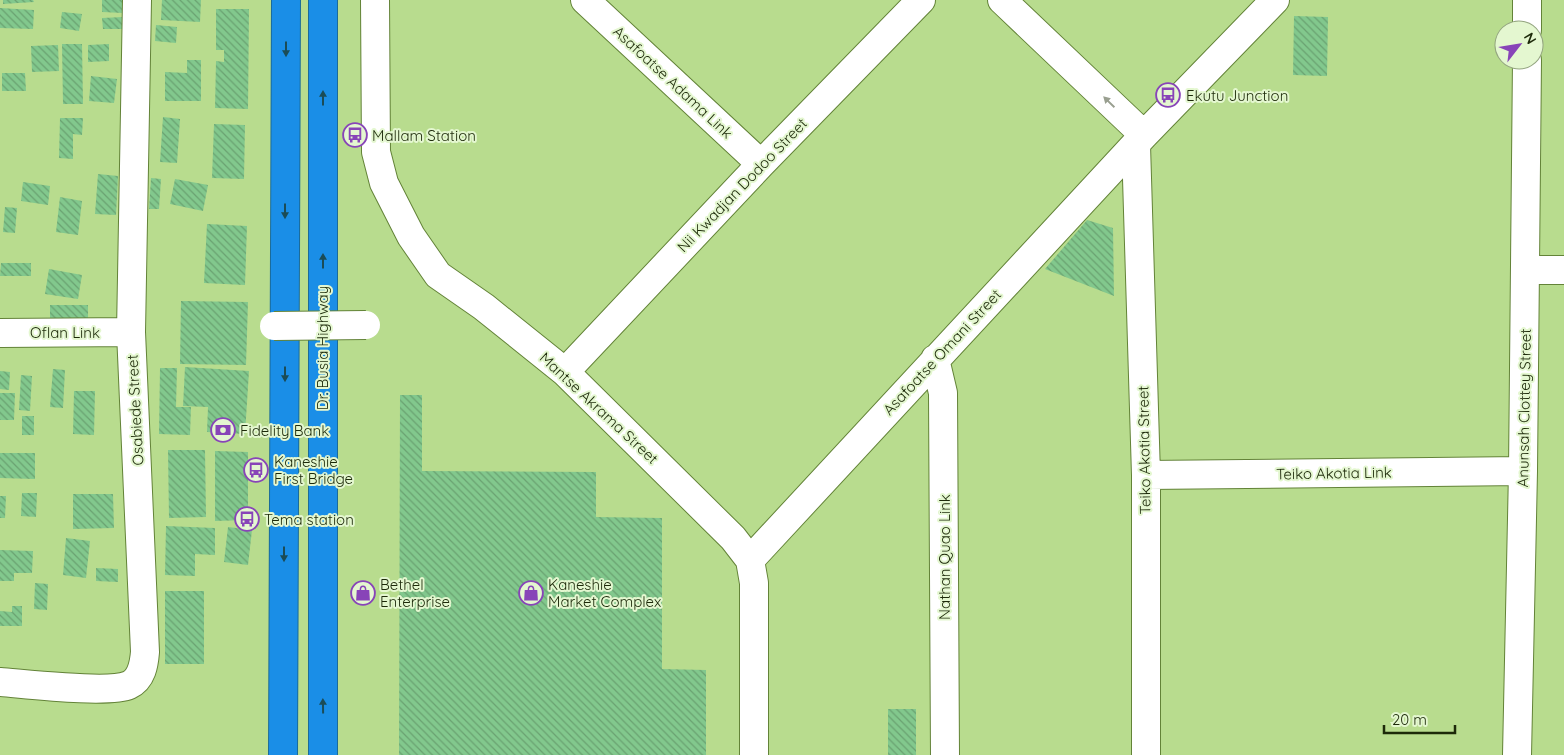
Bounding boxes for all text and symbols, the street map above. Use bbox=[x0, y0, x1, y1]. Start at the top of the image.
north arrow bbox=[1494, 20, 1544, 70]
street label: Asafoatse Adama Link bbox=[609, 22, 737, 142]
text: N bbox=[1520, 29, 1541, 47]
one-way arrow bbox=[282, 41, 290, 57]
bus stop icon: Ekutu Junction bbox=[1155, 82, 1181, 108]
place label: Ekutu Junction bbox=[1186, 86, 1288, 105]
one-way arrow bbox=[319, 90, 327, 106]
one-way arrow bbox=[1103, 96, 1115, 108]
street label: Nii Kwadjan Dodoo Street bbox=[673, 114, 811, 256]
bus stop icon: Mallam Station bbox=[342, 122, 368, 148]
place label: Mallam Station bbox=[372, 126, 476, 145]
one-way arrow bbox=[281, 203, 289, 219]
one-way arrow bbox=[319, 253, 327, 269]
street label: Asafoatse Omani Street bbox=[879, 285, 1005, 419]
street label: Dr. Busia Highway bbox=[313, 286, 332, 410]
street label: Oflan Link bbox=[30, 323, 100, 342]
street label: Anunsah Clottey Street bbox=[1513, 328, 1535, 488]
street label: Mantse Akrama Street bbox=[536, 348, 662, 468]
street label: Osabiede Street bbox=[123, 354, 147, 466]
one-way arrow bbox=[281, 366, 289, 382]
street label: Teiko Akotia Street bbox=[1133, 385, 1155, 515]
bank icon: Fidelity Bank bbox=[210, 417, 236, 443]
place label: Fidelity Bank bbox=[240, 421, 329, 440]
place label: Kaneshie First Bridge bbox=[274, 452, 353, 488]
bus stop icon: Kaneshie First Bridge bbox=[243, 457, 269, 483]
street label: Teiko Akotia Link bbox=[1276, 462, 1392, 484]
street label: Nathan Quao Link bbox=[935, 494, 954, 620]
bus stop icon: Tema station bbox=[234, 506, 260, 532]
place label: Tema station bbox=[264, 510, 354, 529]
one-way arrow bbox=[280, 546, 288, 562]
place label: Bethel Enterprise bbox=[380, 575, 450, 611]
place label: Kaneshie Market Complex bbox=[548, 575, 661, 611]
shop icon: Bethel Enterprise bbox=[350, 580, 376, 606]
shop icon: Kaneshie Market Complex bbox=[518, 580, 544, 606]
one-way arrow bbox=[319, 698, 327, 714]
scale bar bbox=[1384, 702, 1455, 734]
text: 20 m bbox=[1392, 710, 1427, 729]

